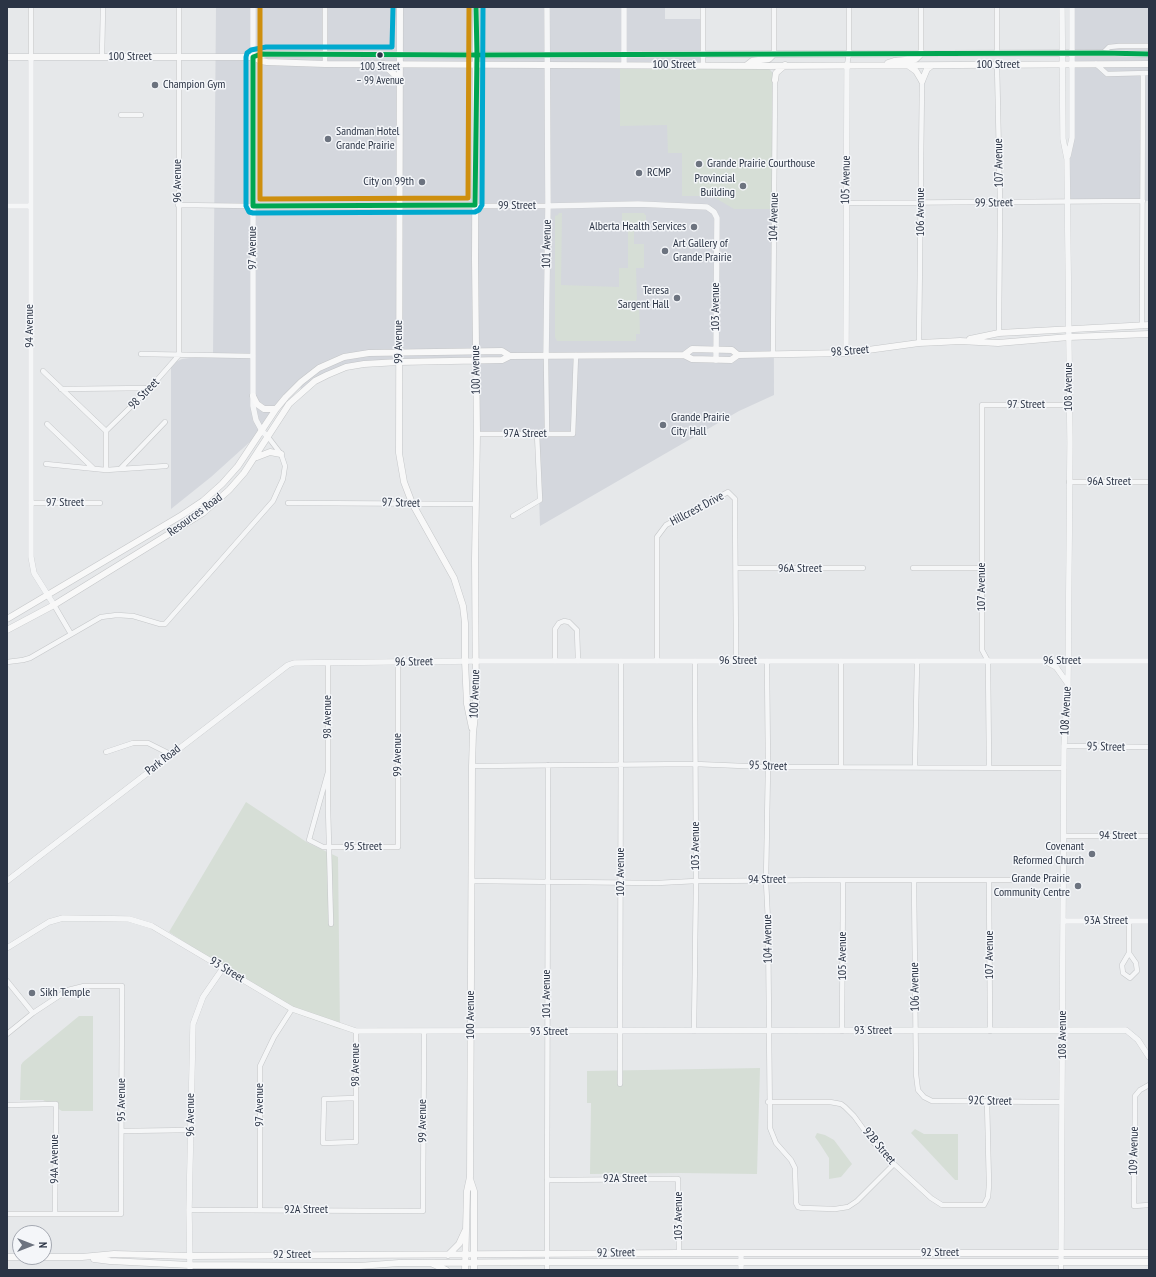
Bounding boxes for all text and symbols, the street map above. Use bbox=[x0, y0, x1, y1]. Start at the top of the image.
street label: 100 Street bbox=[108, 50, 152, 64]
marker: 100 Street – 99 Avenue bbox=[375, 50, 385, 60]
street label: 100 Street bbox=[652, 58, 696, 72]
street label: 100 Street bbox=[976, 58, 1020, 72]
place label: 100 Street – 99 Avenue bbox=[356, 60, 404, 86]
place label: Champion Gym bbox=[163, 78, 225, 92]
marker: Champion Gym bbox=[150, 80, 160, 90]
place label: Sandman Hotel Grande Prairie bbox=[336, 125, 399, 153]
marker: Sandman Hotel Grande Prairie bbox=[323, 134, 333, 144]
street label: 107 Avenue bbox=[991, 138, 1007, 188]
street label: 105 Avenue bbox=[838, 155, 854, 205]
place label: Grande Prairie Courthouse bbox=[707, 157, 815, 171]
street label: 96 Avenue bbox=[171, 159, 185, 203]
marker: Grande Prairie Courthouse bbox=[694, 159, 704, 169]
place label: RCMP bbox=[647, 166, 671, 180]
marker: RCMP bbox=[634, 168, 644, 178]
place label: Provincial Building bbox=[695, 172, 735, 200]
place label: City on 99th bbox=[363, 175, 414, 189]
marker: City on 99th bbox=[417, 177, 427, 187]
marker: Provincial Building bbox=[738, 181, 748, 191]
street label: 106 Avenue bbox=[914, 187, 928, 237]
street label: 104 Avenue bbox=[766, 192, 782, 242]
street label: 99 Street bbox=[975, 195, 1013, 211]
street label: 99 Street bbox=[498, 199, 536, 213]
street label: 101 Avenue bbox=[539, 219, 555, 269]
place label: Alberta Health Services bbox=[589, 220, 686, 234]
marker: Alberta Health Services bbox=[689, 222, 699, 232]
street label: 97 Avenue bbox=[246, 226, 260, 270]
place label: Art Gallery of Grande Prairie bbox=[673, 237, 732, 265]
marker: Art Gallery of Grande Prairie bbox=[660, 246, 670, 256]
street label: 103 Avenue bbox=[709, 282, 723, 332]
place label: Teresa Sargent Hall bbox=[618, 284, 669, 312]
marker: Teresa Sargent Hall bbox=[672, 293, 682, 303]
street label: 94 Avenue bbox=[23, 304, 37, 348]
street label: 99 Avenue bbox=[392, 320, 406, 364]
street label: 98 Street bbox=[830, 342, 870, 360]
street label: 100 Avenue bbox=[468, 345, 484, 395]
street label: 108 Avenue bbox=[1062, 362, 1076, 412]
street label: 98 Street bbox=[126, 375, 162, 413]
street label: 97 Street bbox=[1007, 398, 1045, 412]
place label: Grande Prairie City Hall bbox=[671, 411, 730, 439]
marker: Grande Prairie City Hall bbox=[658, 420, 668, 430]
street label: 97A Street bbox=[503, 427, 547, 441]
street label: 96A Street bbox=[1087, 475, 1131, 489]
street label: Hillcrest Drive bbox=[668, 489, 726, 529]
street label: Resources Road bbox=[165, 490, 225, 540]
street label: 97 Street bbox=[382, 495, 420, 511]
street label: 97 Street bbox=[46, 496, 84, 510]
street label: 96A Street bbox=[778, 562, 822, 576]
street label: 107 Avenue bbox=[975, 562, 989, 612]
street label: 96 Street bbox=[395, 654, 433, 670]
street label: 96 Street bbox=[719, 654, 757, 668]
street label: 96 Street bbox=[1043, 654, 1081, 668]
street label: 100 Avenue bbox=[467, 669, 483, 719]
street label: 108 Avenue bbox=[1058, 686, 1074, 736]
street label: 98 Avenue bbox=[321, 695, 335, 739]
street label: 99 Avenue bbox=[391, 733, 405, 777]
street label: 95 Street bbox=[1087, 739, 1125, 755]
street label: Park Road bbox=[142, 742, 184, 778]
street label: 95 Street bbox=[749, 758, 787, 774]
street label: 103 Avenue bbox=[689, 821, 703, 871]
street label: 94 Street bbox=[1099, 829, 1137, 843]
street label: 95 Street bbox=[344, 840, 382, 854]
place label: Covenant Reformed Church bbox=[1013, 840, 1084, 868]
street label: 102 Avenue bbox=[614, 847, 628, 897]
marker: Covenant Reformed Church bbox=[1087, 849, 1097, 859]
place label: Grande Prairie Community Centre bbox=[994, 872, 1070, 900]
street label: 94 Street bbox=[748, 873, 786, 887]
marker: Grande Prairie Community Centre bbox=[1073, 881, 1083, 891]
street label: 104 Avenue bbox=[760, 914, 776, 964]
street label: 93A Street bbox=[1084, 914, 1128, 928]
street label: 107 Avenue bbox=[983, 930, 997, 980]
street label: 105 Avenue bbox=[836, 931, 850, 981]
street label: 93 Street bbox=[207, 954, 247, 986]
street label: 106 Avenue bbox=[907, 962, 923, 1012]
street label: 101 Avenue bbox=[540, 969, 554, 1019]
place label: Sikh Temple bbox=[40, 986, 90, 1000]
marker: Sikh Temple bbox=[27, 988, 37, 998]
street label: 100 Avenue bbox=[464, 990, 478, 1040]
street label: 108 Avenue bbox=[1056, 1010, 1070, 1060]
street label: 93 Street bbox=[854, 1024, 892, 1038]
street label: 93 Street bbox=[530, 1025, 568, 1039]
street label: 98 Avenue bbox=[349, 1043, 363, 1087]
street label: 95 Avenue bbox=[115, 1078, 129, 1122]
street label: 97 Avenue bbox=[253, 1083, 267, 1127]
street label: 96 Avenue bbox=[184, 1093, 198, 1137]
street label: 92C Street bbox=[968, 1093, 1012, 1109]
street label: 99 Avenue bbox=[416, 1099, 430, 1143]
street label: 92B Street bbox=[859, 1125, 899, 1167]
street label: 109 Avenue bbox=[1126, 1126, 1142, 1176]
street label: 94A Avenue bbox=[48, 1134, 62, 1184]
street label: 92A Street bbox=[603, 1172, 647, 1186]
street label: 103 Avenue bbox=[672, 1191, 686, 1241]
street label: 92A Street bbox=[284, 1203, 328, 1217]
north arrow bbox=[12, 1225, 52, 1265]
text: N bbox=[36, 1242, 50, 1248]
street label: 92 Street bbox=[597, 1245, 635, 1261]
street label: 92 Street bbox=[921, 1246, 959, 1260]
street label: 92 Street bbox=[273, 1248, 311, 1262]

